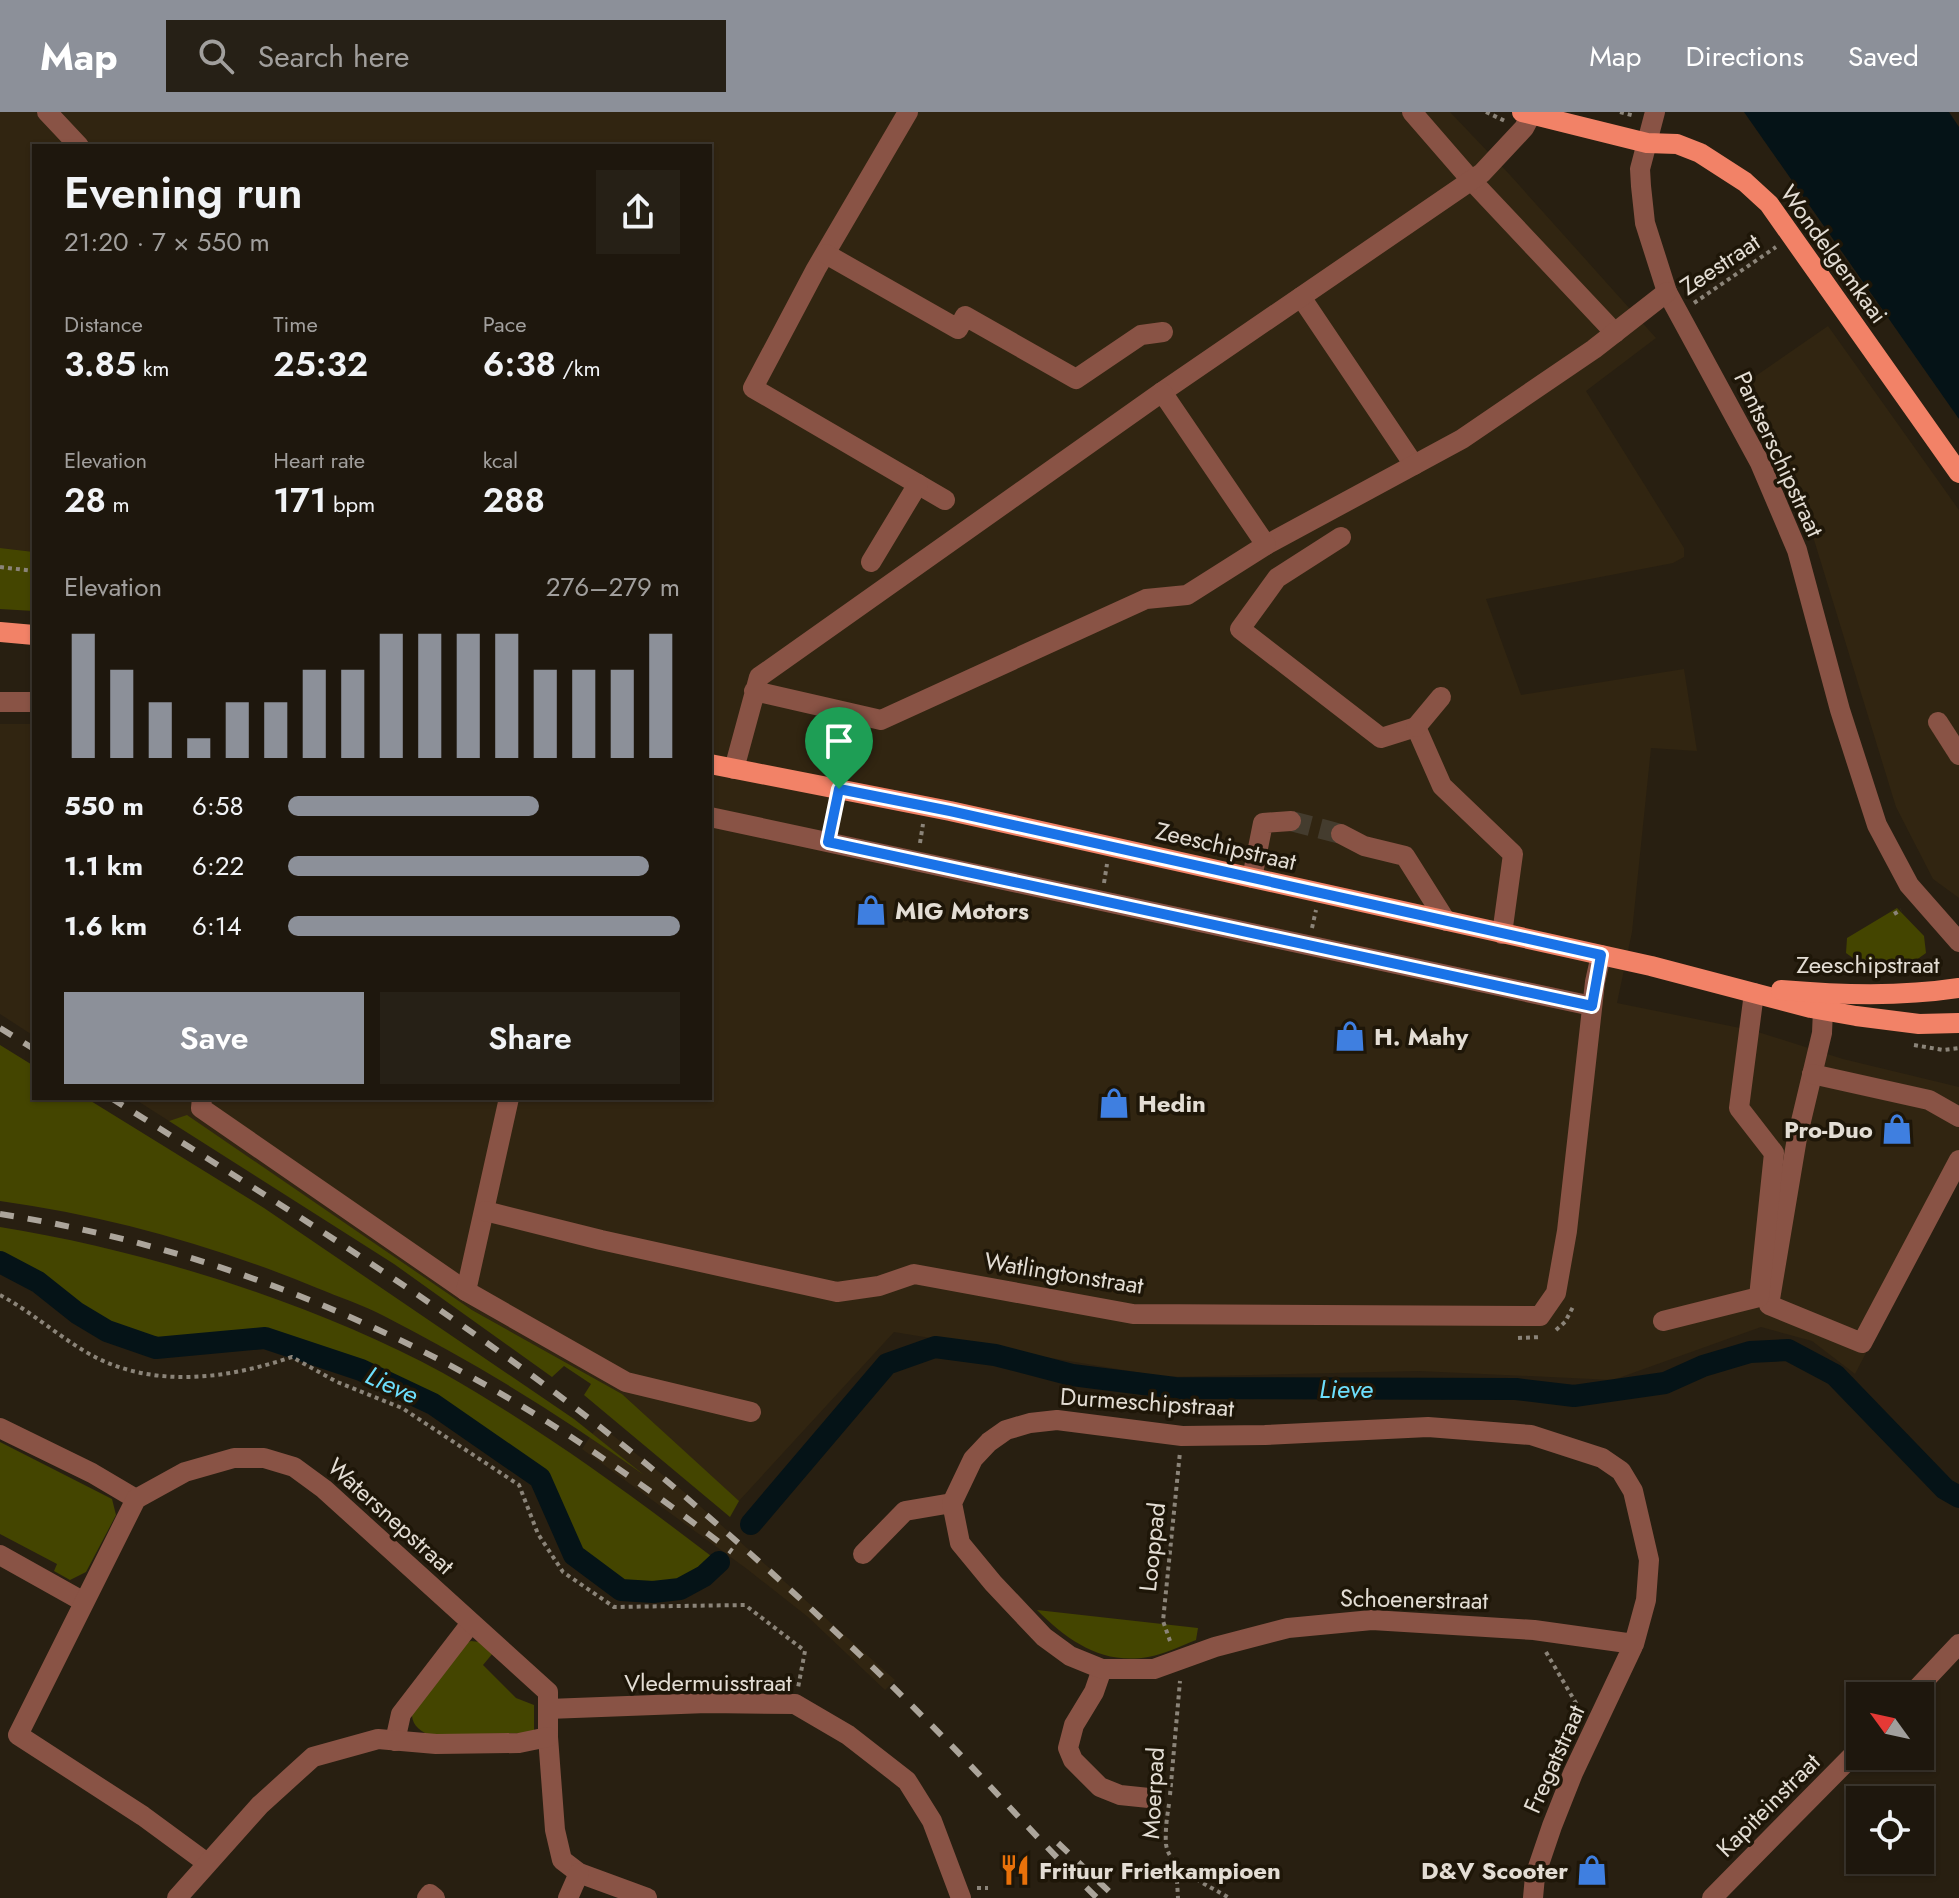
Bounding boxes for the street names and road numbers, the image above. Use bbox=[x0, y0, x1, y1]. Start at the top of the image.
street label: Wondelgemkaai bbox=[1772, 177, 1896, 331]
street label: Zeestraat bbox=[1673, 224, 1767, 304]
street label: Pantserschipstraat bbox=[1725, 366, 1833, 543]
street label: Zeeschipstraat bbox=[1152, 813, 1300, 879]
street label: Zeeschipstraat bbox=[1796, 947, 1940, 982]
street label: Watlingtonstraat bbox=[982, 1243, 1146, 1303]
street label: Durmeschipstraat bbox=[1059, 1378, 1235, 1426]
street label: Watersnepstraat bbox=[320, 1449, 462, 1583]
street label: Looppad bbox=[1130, 1501, 1174, 1593]
street label: Schoenerstraat bbox=[1340, 1580, 1489, 1618]
street label: Vledermuisstraat bbox=[624, 1665, 792, 1700]
street label: Fregatstraat bbox=[1515, 1699, 1594, 1819]
street label: Kapiteinstraat bbox=[1708, 1745, 1828, 1865]
street label: Moerpad bbox=[1133, 1746, 1173, 1840]

